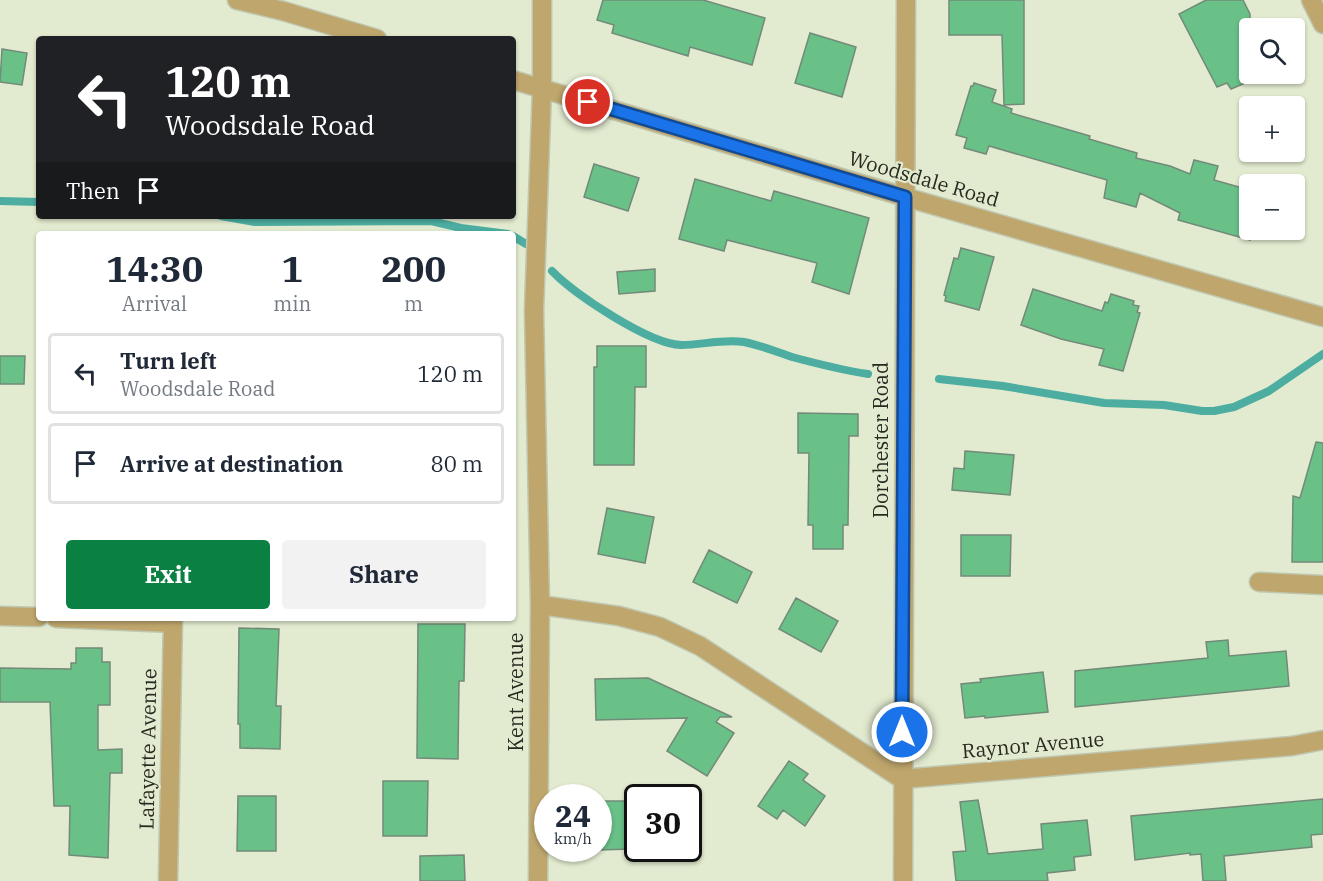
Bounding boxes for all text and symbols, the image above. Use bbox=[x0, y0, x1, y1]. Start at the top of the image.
map controls bbox=[1239, 18, 1305, 240]
button: search bbox=[1239, 18, 1305, 84]
text: 120 m bbox=[165, 54, 291, 109]
icon: left bbox=[66, 60, 144, 138]
pin bbox=[562, 76, 613, 127]
icon: arrive bbox=[571, 85, 604, 118]
button: + bbox=[1239, 96, 1305, 162]
text: Woodsdale Road bbox=[165, 107, 375, 142]
street label: Woodsdale Road bbox=[846, 144, 1003, 213]
icon: arrive bbox=[132, 174, 165, 207]
button: − bbox=[1239, 174, 1305, 240]
text: Then bbox=[66, 176, 120, 205]
text: 14:30 bbox=[106, 245, 203, 292]
text: 1 bbox=[281, 245, 303, 292]
text: 200 bbox=[381, 245, 446, 292]
text: Arrival bbox=[122, 290, 187, 317]
text: min bbox=[273, 290, 311, 317]
text: m bbox=[404, 290, 423, 317]
text: Turn left bbox=[120, 346, 216, 375]
icon: left bbox=[69, 357, 102, 390]
text: 120 m bbox=[417, 359, 483, 388]
street label: Dorchester Road bbox=[867, 362, 894, 518]
text: Woodsdale Road bbox=[120, 375, 275, 402]
icon: arrive bbox=[69, 447, 102, 480]
text: Arrive at destination bbox=[120, 449, 343, 478]
text: 80 m bbox=[431, 449, 483, 478]
button: Exit bbox=[66, 540, 270, 609]
button: Share bbox=[282, 540, 486, 609]
street label: Kent Avenue bbox=[502, 632, 529, 752]
street label: Lafayette Avenue bbox=[133, 668, 162, 830]
position arrow bbox=[870, 700, 934, 764]
street label: Raynor Avenue bbox=[961, 725, 1105, 764]
speed limit sign: 30 bbox=[624, 784, 702, 862]
text: 24 bbox=[555, 796, 591, 835]
text: km/h bbox=[554, 829, 592, 848]

